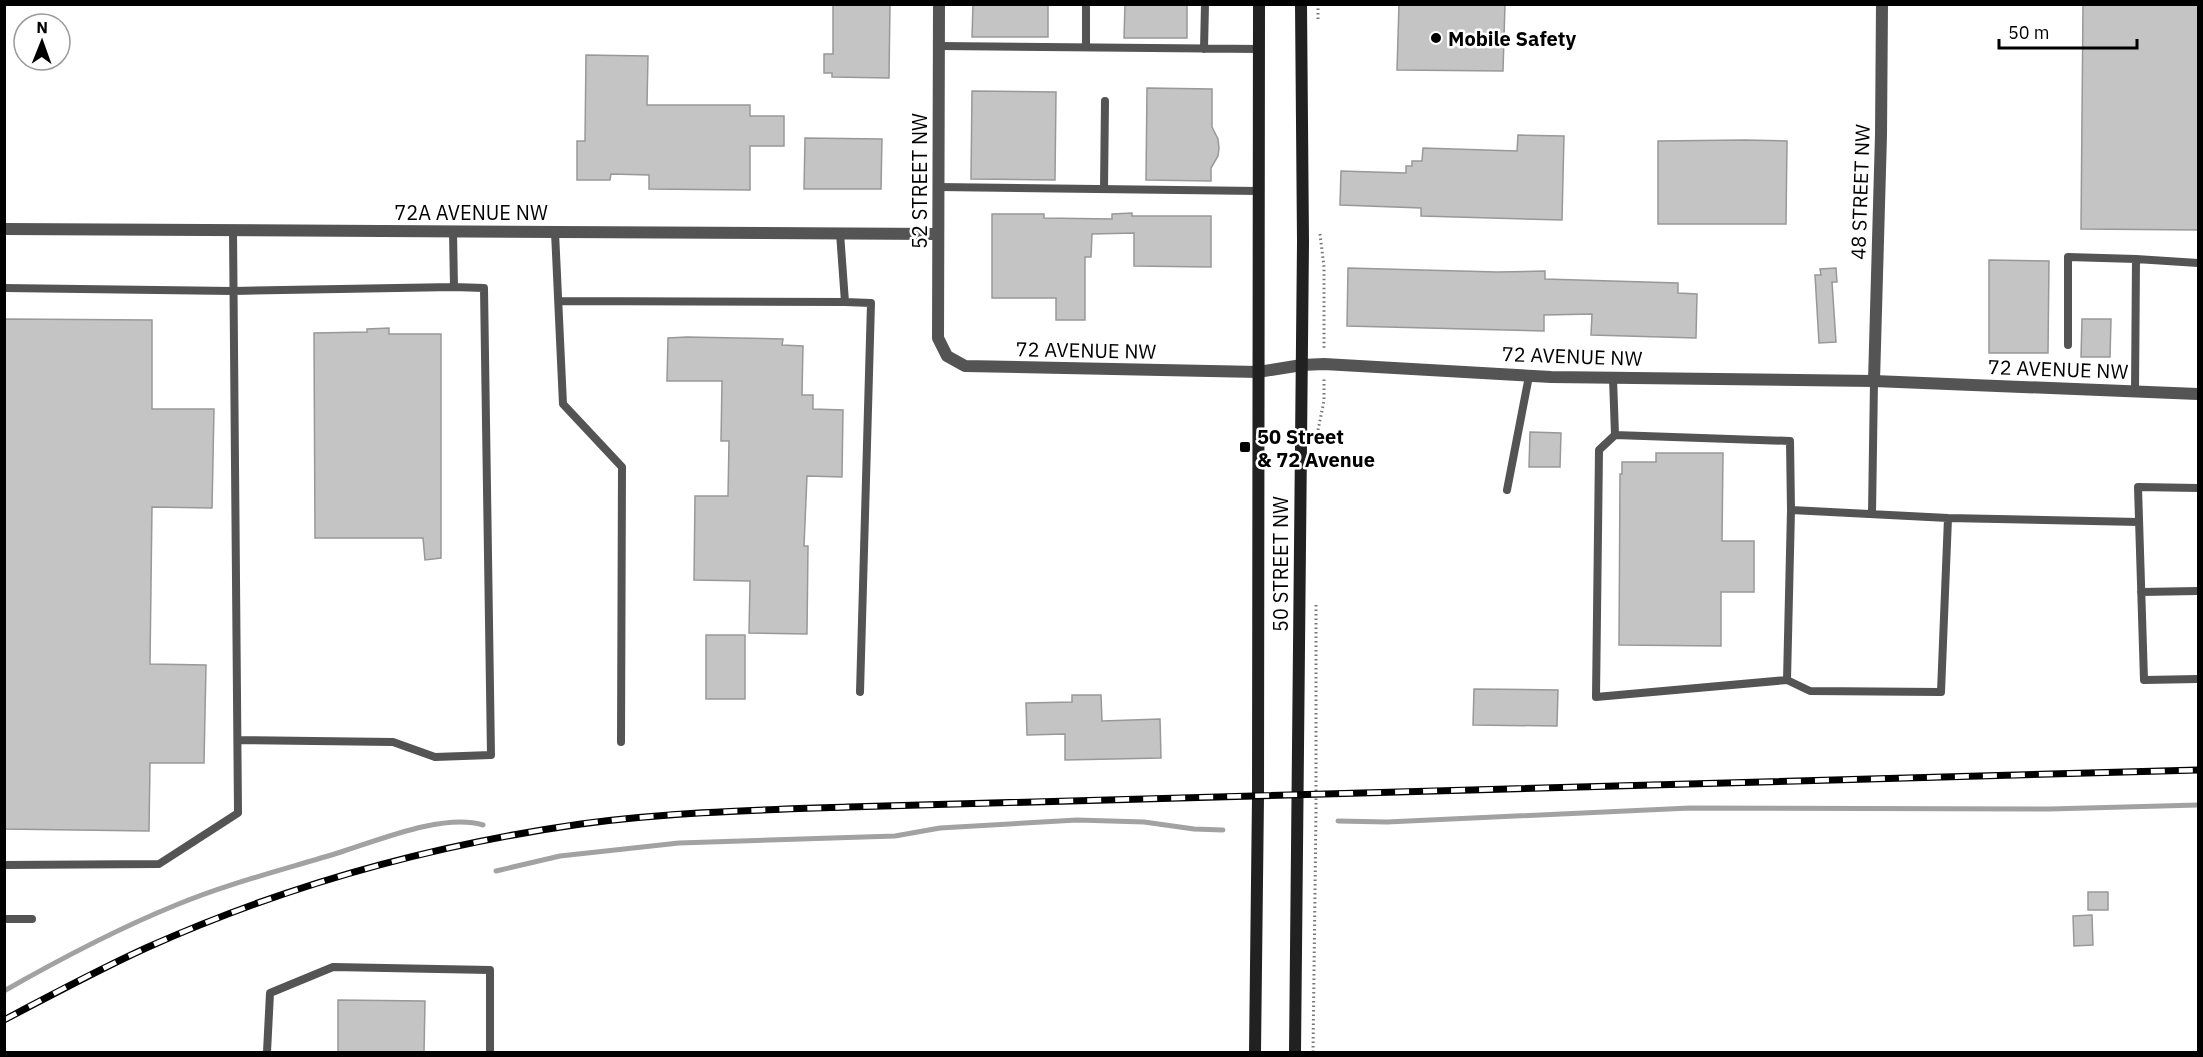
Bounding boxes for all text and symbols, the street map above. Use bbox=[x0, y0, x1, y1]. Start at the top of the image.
north arrow bbox=[12, 12, 72, 72]
scale bar bbox=[1999, 12, 2137, 50]
text: N bbox=[36, 17, 48, 37]
text: 50 m bbox=[2008, 21, 2050, 44]
place label: Mobile Safety bbox=[1448, 25, 1576, 52]
marker: Mobile Safety bbox=[1429, 31, 1443, 45]
street label: 52 STREET NW bbox=[906, 113, 933, 249]
street label: 48 STREET NW bbox=[1844, 124, 1876, 260]
street label: 72A AVENUE NW bbox=[394, 199, 548, 226]
street label: 72 AVENUE NW bbox=[1015, 335, 1157, 365]
street label: 72 AVENUE NW bbox=[1501, 340, 1643, 372]
street label: 72 AVENUE NW bbox=[1987, 353, 2129, 385]
place label: 50 Street & 72 Avenue bbox=[1257, 423, 1375, 473]
marker: 50 Street & 72 Avenue bbox=[1238, 440, 1252, 454]
street label: 50 STREET NW bbox=[1267, 496, 1294, 632]

